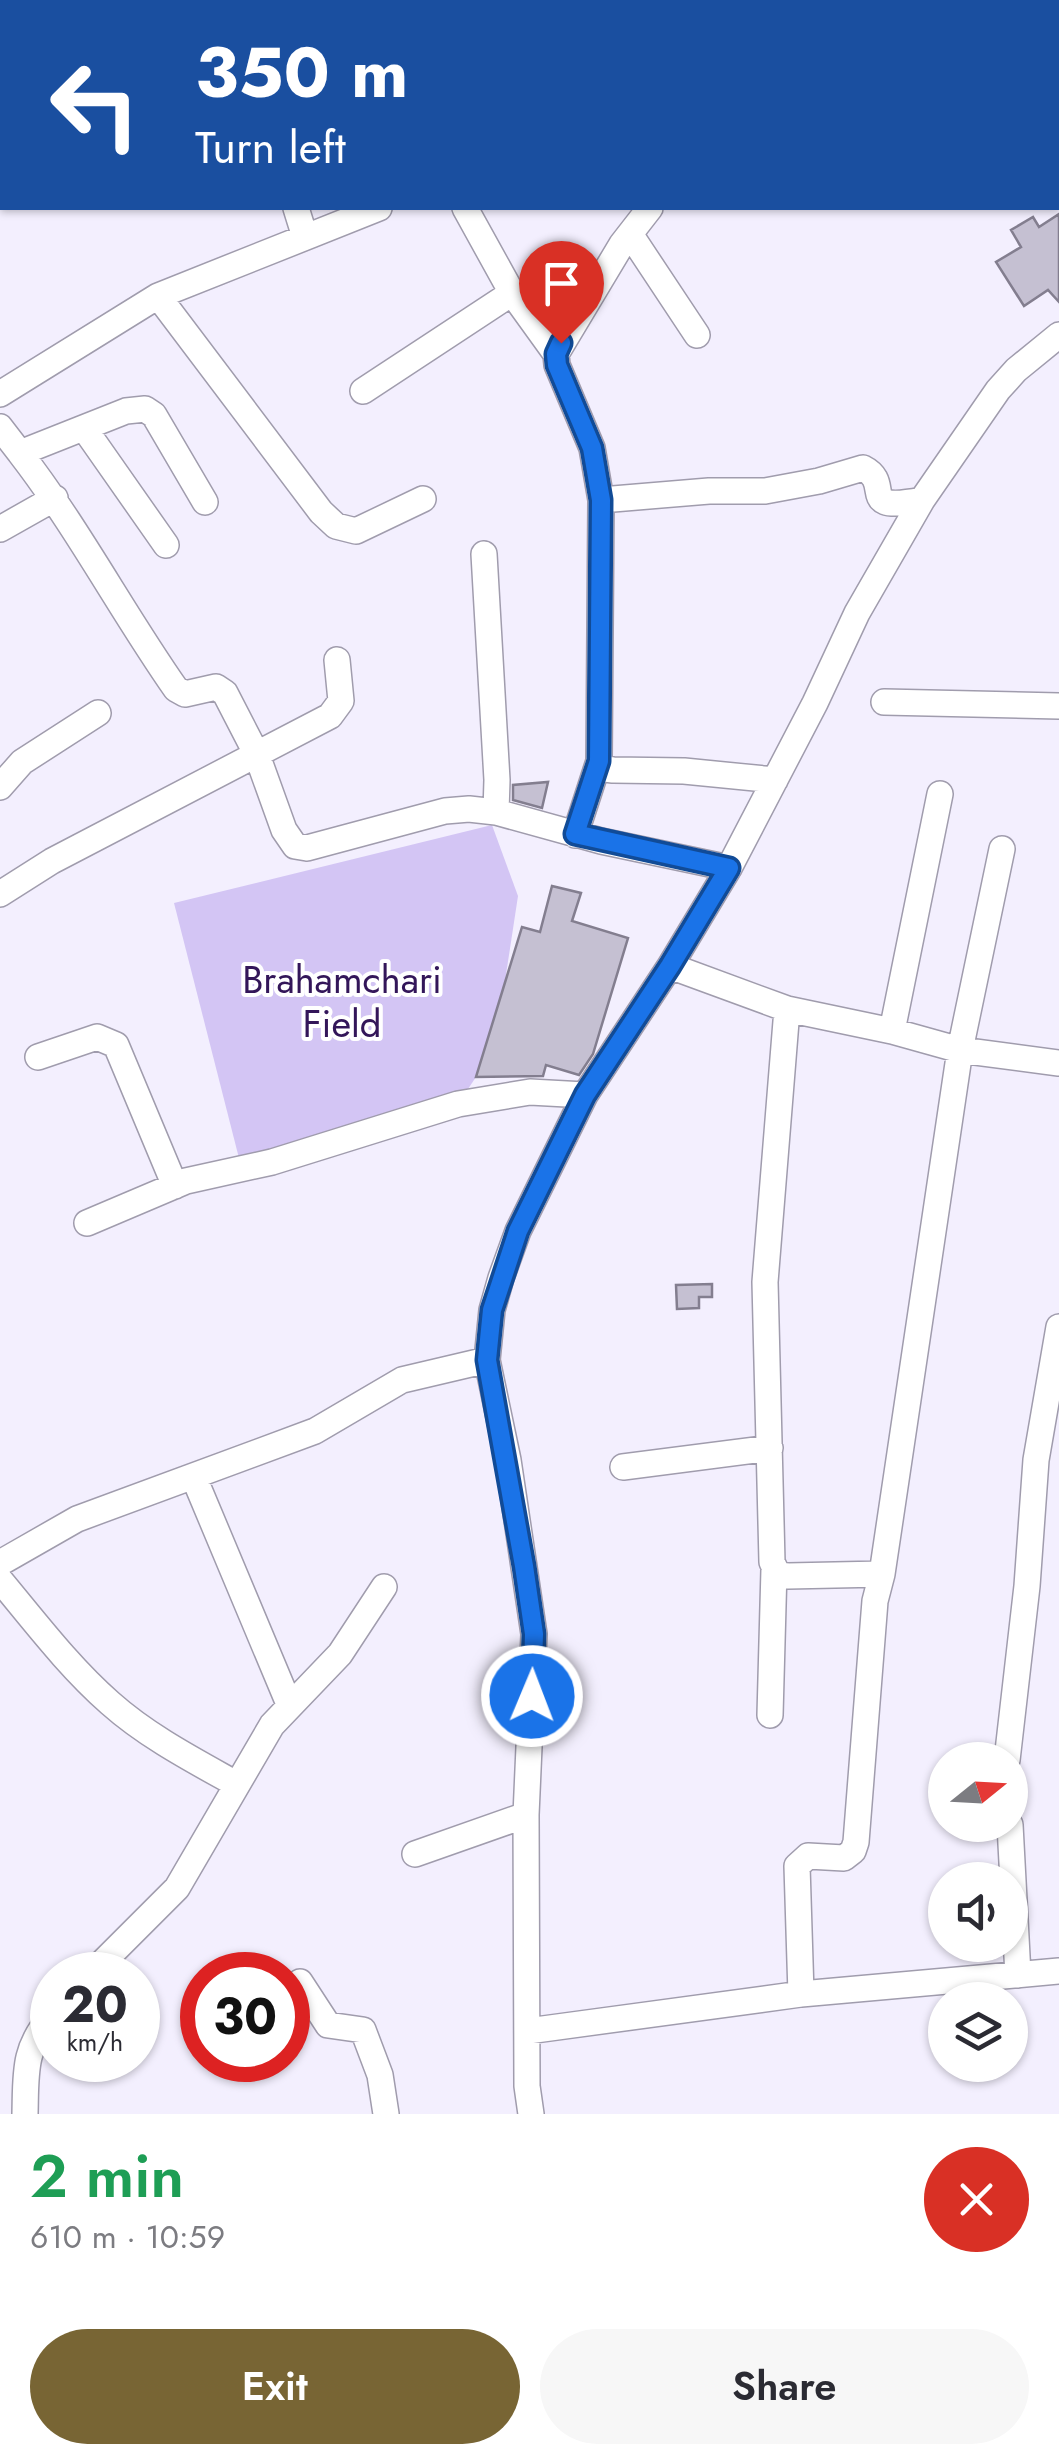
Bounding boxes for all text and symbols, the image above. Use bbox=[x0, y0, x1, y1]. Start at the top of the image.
text: 350 m bbox=[195, 22, 408, 123]
icon: left bbox=[30, 40, 160, 170]
text: Turn left bbox=[195, 115, 346, 180]
pin bbox=[519, 241, 604, 344]
icon: arrive bbox=[534, 256, 589, 311]
park label: Brahamchari Field bbox=[242, 952, 442, 1051]
position arrow bbox=[480, 1644, 584, 1748]
north arrow bbox=[928, 1742, 1028, 1842]
map controls bbox=[928, 1742, 1028, 2082]
button: sound bbox=[928, 1862, 1028, 1962]
speed limit sign: 30 bbox=[180, 1952, 310, 2082]
text: 20 bbox=[62, 1968, 128, 2041]
button: layers bbox=[928, 1982, 1028, 2082]
text: km/h bbox=[67, 2024, 123, 2060]
text: 2 min bbox=[30, 2133, 184, 2220]
button: close bbox=[924, 2147, 1029, 2252]
text: 610 m · 10:59 bbox=[30, 2214, 225, 2260]
button: Exit bbox=[30, 2329, 520, 2444]
button: Share bbox=[540, 2329, 1029, 2444]

